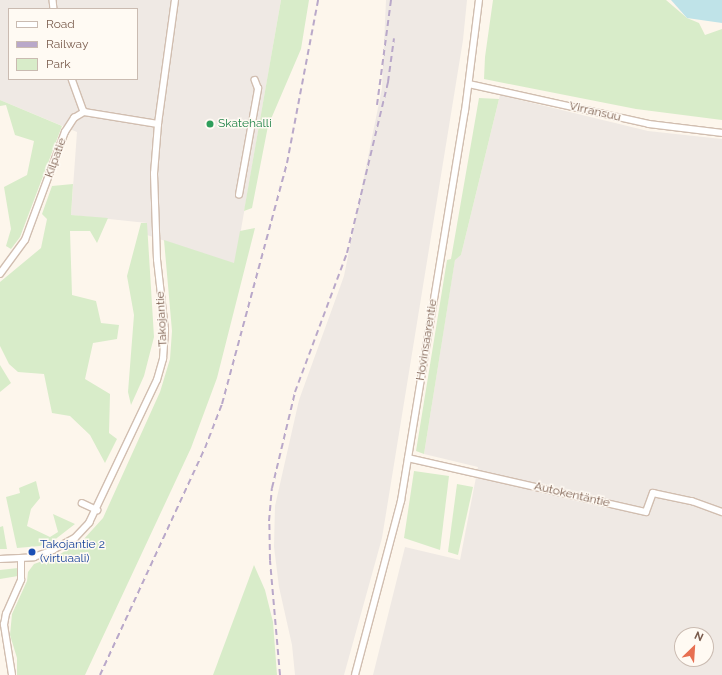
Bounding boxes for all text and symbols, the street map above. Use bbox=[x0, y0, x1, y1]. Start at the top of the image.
legend bbox=[8, 8, 138, 80]
text: Road bbox=[46, 17, 75, 31]
text: Railway bbox=[46, 37, 88, 51]
text: Park bbox=[46, 57, 71, 71]
street label: Virransuu bbox=[568, 99, 622, 125]
place label: Skatehalli bbox=[218, 117, 272, 131]
marker: Skatehalli bbox=[205, 119, 215, 129]
street label: Kilpatie bbox=[42, 136, 70, 180]
street label: Takojantie bbox=[153, 291, 171, 347]
street label: Hovinsaarentie bbox=[413, 298, 441, 382]
street label: Autokentäntie bbox=[533, 479, 611, 511]
place label: Takojantie 2 (virtuaali) bbox=[40, 538, 105, 566]
marker: Takojantie 2 (virtuaali) bbox=[27, 547, 37, 557]
north arrow bbox=[674, 627, 714, 667]
text: N bbox=[692, 629, 705, 644]

